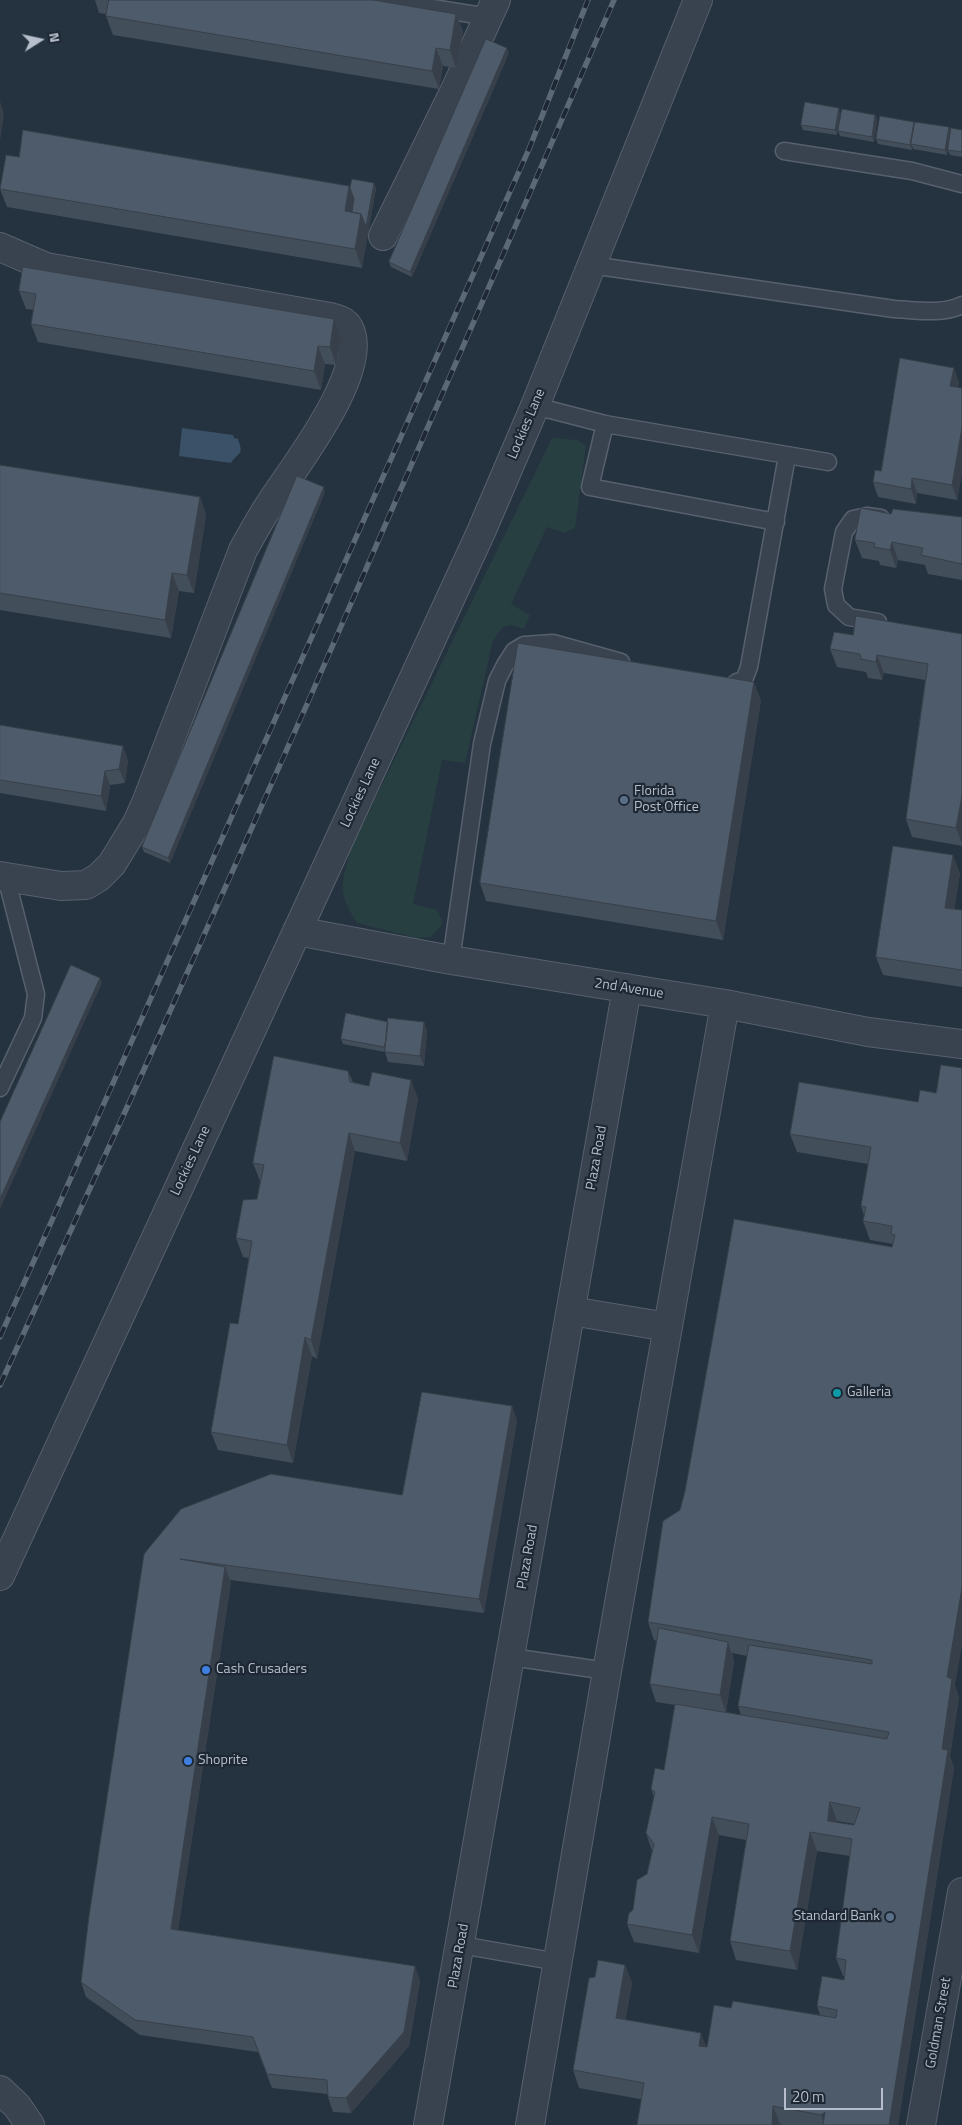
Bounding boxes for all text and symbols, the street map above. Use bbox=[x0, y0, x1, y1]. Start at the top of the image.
north arrow bbox=[15, 15, 65, 65]
text: N bbox=[44, 31, 66, 44]
street label: Lockies Lane bbox=[505, 386, 549, 462]
street label: Lockies Lane bbox=[338, 756, 384, 830]
place label: Florida Post Office bbox=[634, 784, 699, 816]
marker: Florida Post Office bbox=[618, 794, 630, 806]
street label: 2nd Avenue bbox=[593, 975, 665, 1003]
street label: Lockies Lane bbox=[168, 1124, 214, 1198]
street label: Plaza Road bbox=[583, 1124, 611, 1192]
place label: Galleria bbox=[847, 1385, 891, 1401]
marker: Galleria bbox=[831, 1387, 843, 1399]
street label: Plaza Road bbox=[514, 1523, 542, 1591]
place label: Cash Crusaders bbox=[216, 1662, 307, 1678]
marker: Cash Crusaders bbox=[200, 1664, 212, 1676]
place label: Shoprite bbox=[198, 1753, 248, 1769]
marker: Shoprite bbox=[182, 1755, 194, 1767]
place label: Standard Bank bbox=[794, 1909, 880, 1925]
marker: Standard Bank bbox=[884, 1911, 896, 1923]
street label: Plaza Road bbox=[445, 1922, 473, 1990]
street label: Goldman Street bbox=[923, 1976, 955, 2070]
scale bar bbox=[787, 2078, 886, 2110]
text: 20 m bbox=[792, 2085, 825, 2108]

